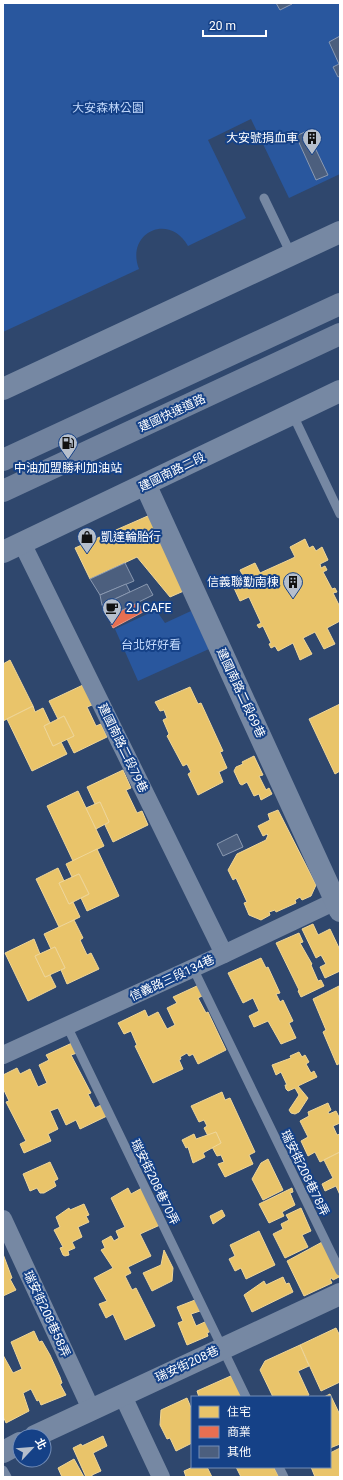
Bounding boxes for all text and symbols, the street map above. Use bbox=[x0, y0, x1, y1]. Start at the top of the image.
scale bar bbox=[203, 12, 266, 38]
text: 20 m bbox=[209, 19, 236, 33]
park label: 大安森林公園 bbox=[72, 101, 144, 115]
building icon: 大安號捐血車 bbox=[301, 127, 323, 155]
place label: 大安號捐血車 bbox=[226, 131, 298, 145]
street label: 建國快速道路 bbox=[136, 391, 208, 435]
fuel station icon: 中油加盟勝利加油站 bbox=[57, 432, 79, 460]
street label: 建國南路二段 bbox=[137, 450, 207, 494]
place label: 中油加盟勝利加油站 bbox=[14, 461, 122, 475]
shop icon: 凱達輪胎行 bbox=[76, 526, 98, 554]
place label: 凱達輪胎行 bbox=[101, 530, 161, 544]
building icon: 信義聯勤南棟 bbox=[282, 571, 304, 599]
place label: 信義聯勤南棟 bbox=[207, 575, 279, 589]
cafe icon: 2J CAFE bbox=[101, 597, 123, 625]
place label: 2J CAFE bbox=[126, 601, 172, 615]
park label: 台北好好看 bbox=[121, 638, 181, 652]
street label: 建國南路二段69巷 bbox=[214, 646, 268, 740]
street label: 建國南路二段79巷 bbox=[95, 701, 151, 795]
street label: 信義路三段134巷 bbox=[127, 952, 217, 1004]
street label: 瑞安街208巷78弄 bbox=[278, 1128, 332, 1218]
street label: 瑞安街208巷70弄 bbox=[128, 1137, 182, 1227]
street label: 瑞安街208巷58弄 bbox=[21, 1269, 73, 1359]
street label: 瑞安街208巷 bbox=[153, 1343, 221, 1385]
legend bbox=[191, 1396, 331, 1468]
text: 住宅 bbox=[227, 1405, 251, 1419]
text: 商業 bbox=[227, 1425, 251, 1439]
north arrow bbox=[12, 1428, 52, 1468]
text: 北 bbox=[32, 1436, 49, 1452]
text: 其他 bbox=[227, 1445, 251, 1459]

